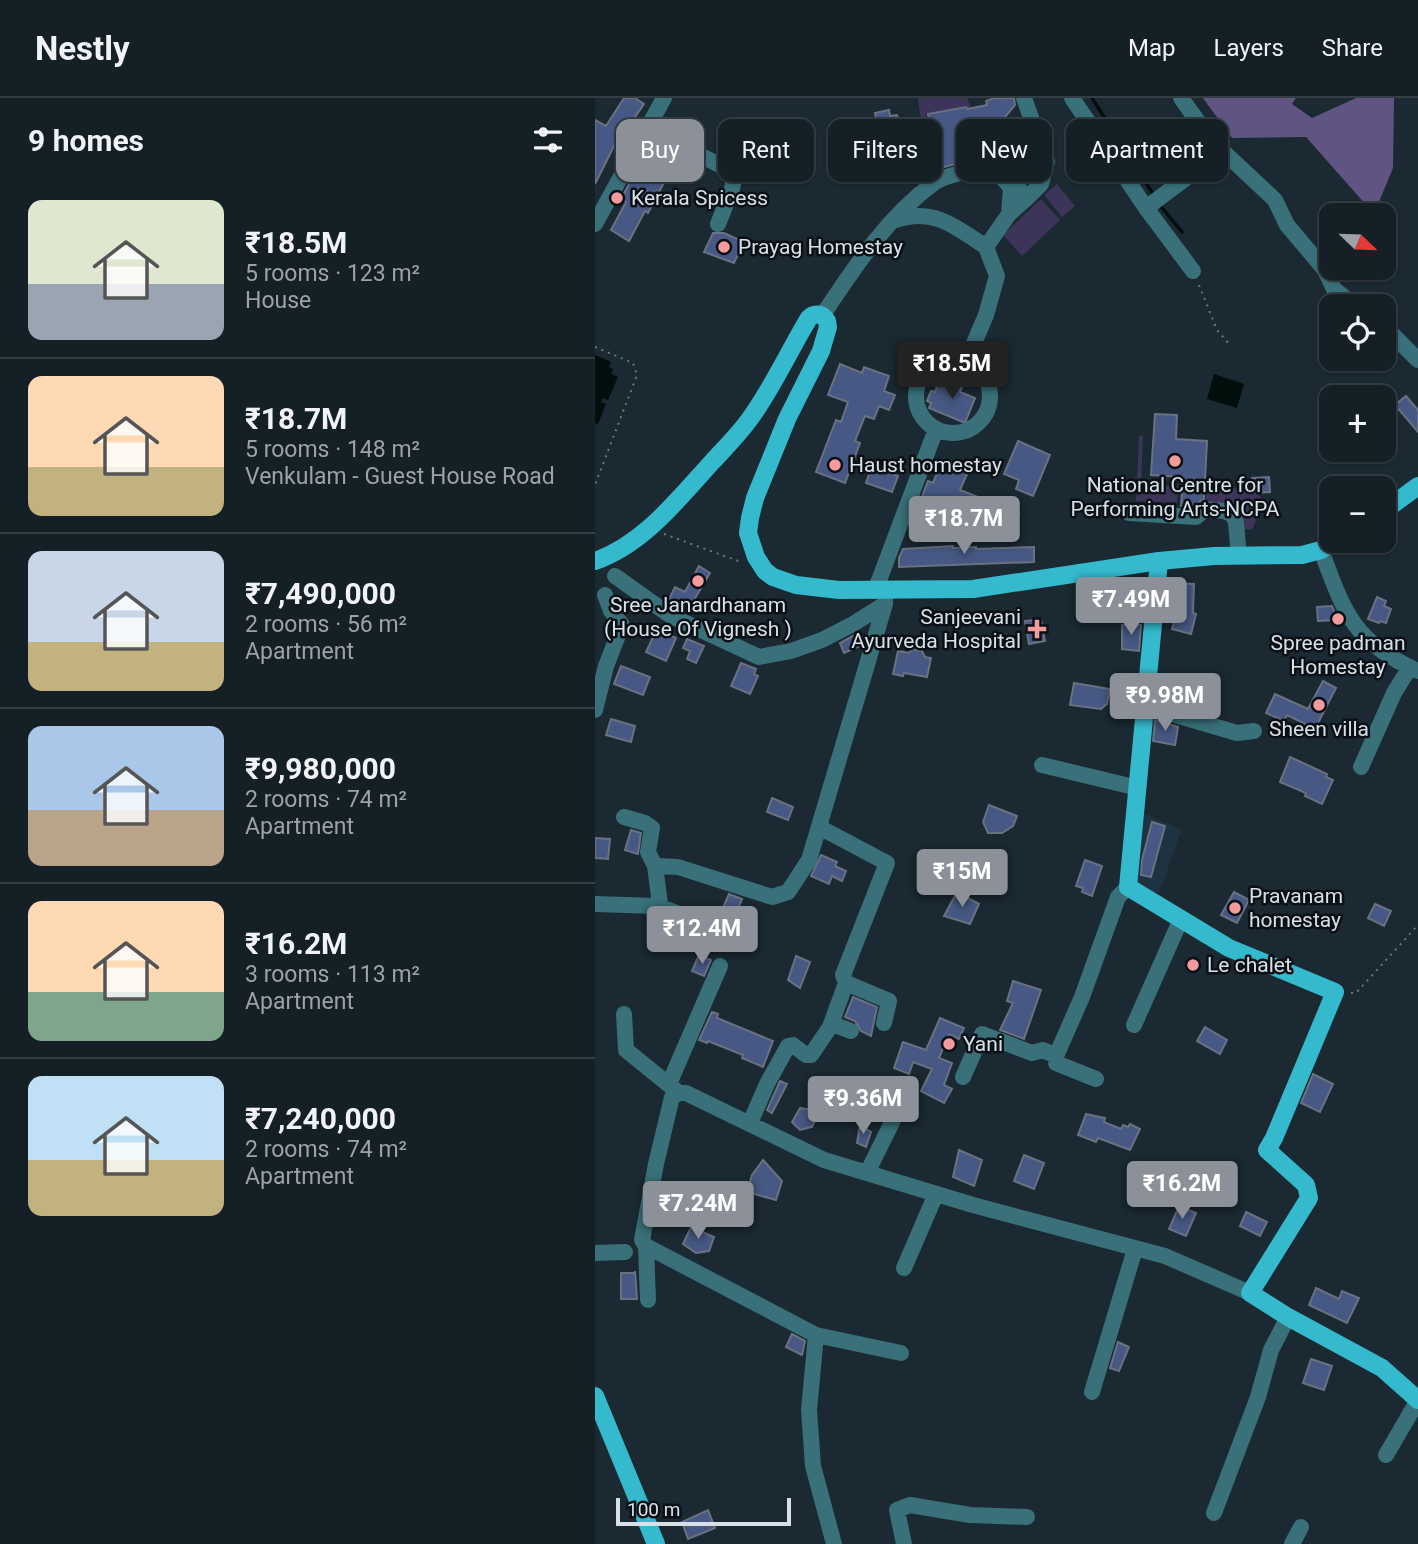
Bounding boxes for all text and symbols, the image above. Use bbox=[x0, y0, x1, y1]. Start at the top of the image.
text: Nestly bbox=[35, 29, 130, 68]
text: Map bbox=[1128, 34, 1176, 62]
text: Layers bbox=[1214, 34, 1284, 62]
text: Share bbox=[1322, 34, 1383, 62]
chip: Buy bbox=[616, 119, 704, 182]
chip: Rent bbox=[718, 119, 814, 182]
chip: Filters bbox=[828, 119, 942, 182]
chip: New bbox=[956, 119, 1052, 182]
chip: Apartment bbox=[1066, 119, 1228, 182]
icon: filters bbox=[529, 121, 567, 159]
text: 9 homes bbox=[28, 123, 144, 158]
place label: Kerala Spicess bbox=[631, 186, 768, 210]
marker: Kerala Spicess bbox=[609, 190, 625, 206]
north arrow bbox=[1319, 203, 1397, 280]
map controls bbox=[1319, 203, 1396, 553]
text: ₹18.5M bbox=[245, 225, 347, 260]
icon: home bbox=[84, 228, 168, 312]
place label: Prayag Homestay bbox=[738, 235, 903, 259]
marker: Prayag Homestay bbox=[716, 239, 732, 255]
text: 5 rooms · 123 m² bbox=[245, 260, 420, 287]
text: House bbox=[245, 287, 311, 314]
button: locate bbox=[1319, 294, 1396, 371]
pin: ₹18.5M bbox=[895, 342, 1009, 401]
text: ₹18.5M bbox=[913, 350, 991, 377]
button: + bbox=[1319, 385, 1396, 462]
text: ₹18.7M bbox=[245, 401, 347, 436]
icon: home bbox=[84, 404, 168, 488]
text: 5 rooms · 148 m² bbox=[245, 436, 420, 463]
place label: Haust homestay bbox=[849, 453, 1002, 477]
marker: National Centre for Performing Arts-NCPA bbox=[1167, 453, 1183, 469]
marker: Haust homestay bbox=[827, 457, 843, 473]
text: Venkulam - Guest House Road bbox=[245, 463, 555, 490]
place label: National Centre for Performing Arts-NCPA bbox=[1070, 473, 1280, 521]
button: − bbox=[1319, 476, 1396, 553]
pin: ₹18.7M bbox=[907, 496, 1021, 556]
text: ₹18.7M bbox=[925, 505, 1003, 532]
marker: Sree Janardhanam (House Of Vignesh ) bbox=[690, 573, 706, 589]
text: ₹7,490,000 bbox=[245, 576, 396, 611]
pin: ₹7.49M bbox=[1074, 578, 1188, 637]
icon: home bbox=[84, 579, 168, 663]
text: ₹7.49M bbox=[1092, 586, 1170, 613]
place label: Sree Janardhanam (House Of Vignesh ) bbox=[604, 593, 792, 641]
place label: Sanjeevani Ayurveda Hospital bbox=[851, 605, 1021, 653]
text: 2 rooms · 56 m² bbox=[245, 611, 407, 638]
marker: Spree padman Homestay bbox=[1330, 611, 1346, 627]
marker: Sanjeevani Ayurveda Hospital bbox=[1027, 619, 1047, 639]
place label: Spree padman Homestay bbox=[1270, 631, 1406, 679]
text: Apartment bbox=[245, 638, 354, 665]
pin: ₹9.98M bbox=[1108, 674, 1222, 733]
text: ₹9.98M bbox=[1126, 682, 1204, 709]
marker: Sheen villa bbox=[1311, 697, 1327, 713]
place label: Sheen villa bbox=[1269, 717, 1369, 741]
text: ₹9,980,000 bbox=[245, 751, 396, 786]
icon: home bbox=[84, 754, 168, 838]
text: 2 rooms · 74 m² bbox=[245, 786, 407, 813]
text: Apartment bbox=[245, 813, 354, 840]
pin: ₹15M bbox=[921, 850, 1003, 909]
text: ₹15M bbox=[933, 858, 991, 885]
place label: Pravanam homestay bbox=[1249, 884, 1343, 932]
marker: Pravanam homestay bbox=[1227, 900, 1243, 916]
pin: ₹12.4M bbox=[645, 906, 759, 966]
text: ₹12.4M bbox=[663, 915, 741, 942]
text: ₹16.2M bbox=[245, 926, 347, 961]
icon: home bbox=[84, 929, 168, 1013]
place label: Le chalet bbox=[1207, 953, 1292, 977]
marker: Le chalet bbox=[1185, 957, 1201, 973]
text: 3 rooms · 113 m² bbox=[245, 961, 420, 988]
text: Apartment bbox=[245, 988, 354, 1015]
place label: Yani bbox=[963, 1032, 1003, 1056]
marker: Yani bbox=[941, 1036, 957, 1052]
pin: ₹9.36M bbox=[806, 1076, 920, 1136]
text: ₹9.36M bbox=[824, 1085, 902, 1112]
text: ₹7,240,000 bbox=[245, 1101, 396, 1136]
icon: home bbox=[84, 1104, 168, 1188]
text: 2 rooms · 74 m² bbox=[245, 1136, 407, 1163]
pin: ₹16.2M bbox=[1125, 1162, 1239, 1221]
text: Apartment bbox=[245, 1163, 354, 1190]
text: ₹16.2M bbox=[1143, 1170, 1221, 1197]
pin: ₹7.24M bbox=[641, 1182, 755, 1241]
text: ₹7.24M bbox=[659, 1190, 737, 1217]
scale bar bbox=[616, 1495, 791, 1527]
text: 100 m bbox=[627, 1498, 680, 1521]

